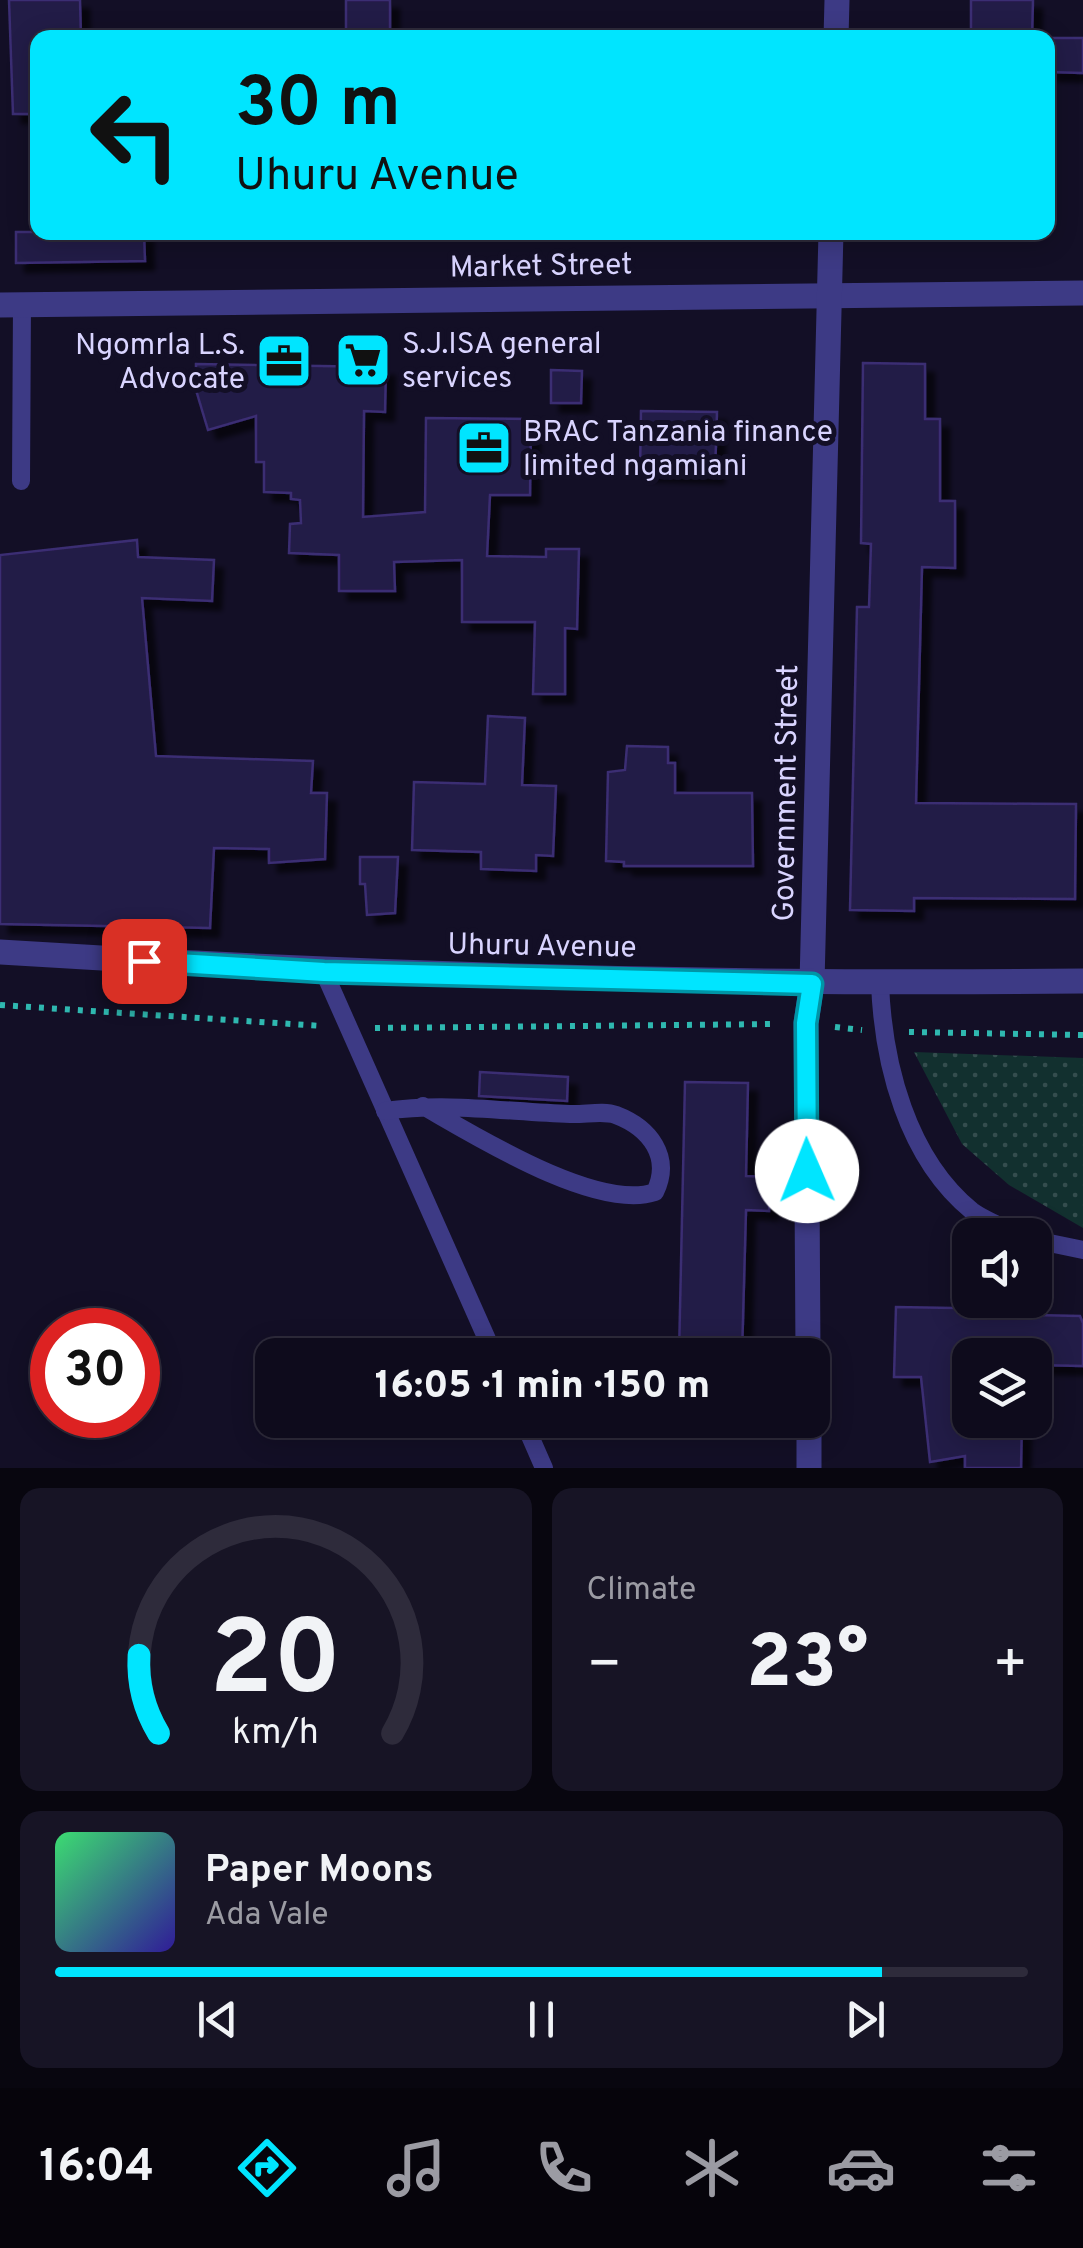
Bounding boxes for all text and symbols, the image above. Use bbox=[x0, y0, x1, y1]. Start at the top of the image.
text: 30 m bbox=[235, 62, 401, 151]
icon: left bbox=[70, 70, 200, 200]
text: Uhuru Avenue bbox=[235, 149, 519, 206]
street label: Market Street bbox=[449, 247, 633, 288]
place label: S.J.ISA general services bbox=[402, 327, 602, 398]
place label: Ngomrla L.S. Advocate bbox=[75, 328, 245, 399]
supermarket icon: S.J.ISA general services bbox=[333, 330, 393, 390]
office icon: Ngomrla L.S. Advocate bbox=[254, 331, 314, 391]
place label: BRAC Tanzania finance limited ngamiani bbox=[523, 415, 833, 486]
office icon: BRAC Tanzania finance limited ngamiani bbox=[454, 418, 514, 478]
street label: Government Street bbox=[767, 664, 808, 922]
pin bbox=[102, 919, 187, 1004]
street label: Uhuru Avenue bbox=[447, 927, 637, 968]
icon: arrive bbox=[117, 934, 172, 989]
position arrow bbox=[755, 1119, 859, 1223]
map controls bbox=[952, 1218, 1052, 1438]
button: sound bbox=[952, 1218, 1052, 1318]
speed limit sign: 30 bbox=[30, 1308, 160, 1438]
button: layers bbox=[952, 1338, 1052, 1438]
text: 16:05 · 1 min · 150 m bbox=[375, 1363, 710, 1412]
text: Climate bbox=[587, 1571, 696, 1611]
text: 20 bbox=[210, 1599, 342, 1731]
text: 23° bbox=[746, 1619, 868, 1714]
text: − bbox=[587, 1632, 622, 1702]
text: + bbox=[993, 1632, 1028, 1702]
text: km/h bbox=[232, 1711, 319, 1757]
text: Paper Moons bbox=[205, 1847, 434, 1896]
text: Ada Vale bbox=[205, 1896, 329, 1936]
icon: previous bbox=[190, 1992, 245, 2047]
icon: pause bbox=[514, 1992, 569, 2047]
icon: next bbox=[838, 1992, 893, 2047]
icon: directions bbox=[232, 2133, 302, 2203]
icon: music bbox=[381, 2133, 451, 2203]
icon: phone bbox=[529, 2133, 599, 2203]
icon: climate bbox=[677, 2133, 747, 2203]
icon: car bbox=[826, 2133, 896, 2203]
icon: filters bbox=[974, 2133, 1044, 2203]
text: 16:04 bbox=[39, 2140, 154, 2197]

